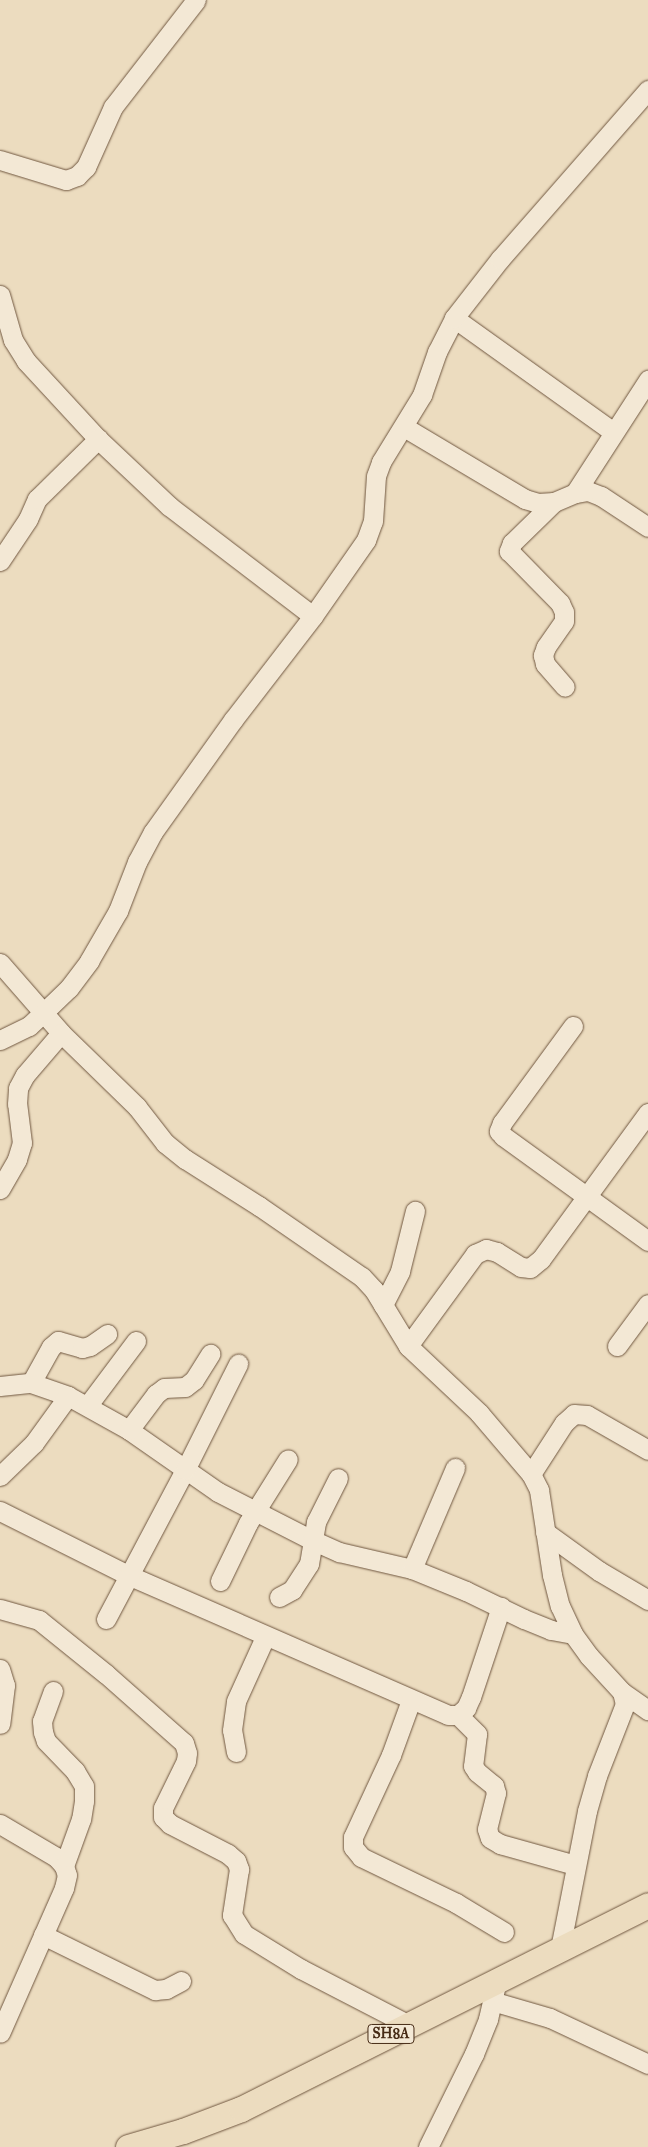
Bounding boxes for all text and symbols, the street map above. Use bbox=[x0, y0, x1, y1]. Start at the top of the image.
road number: SH8A bbox=[367, 2022, 415, 2046]

